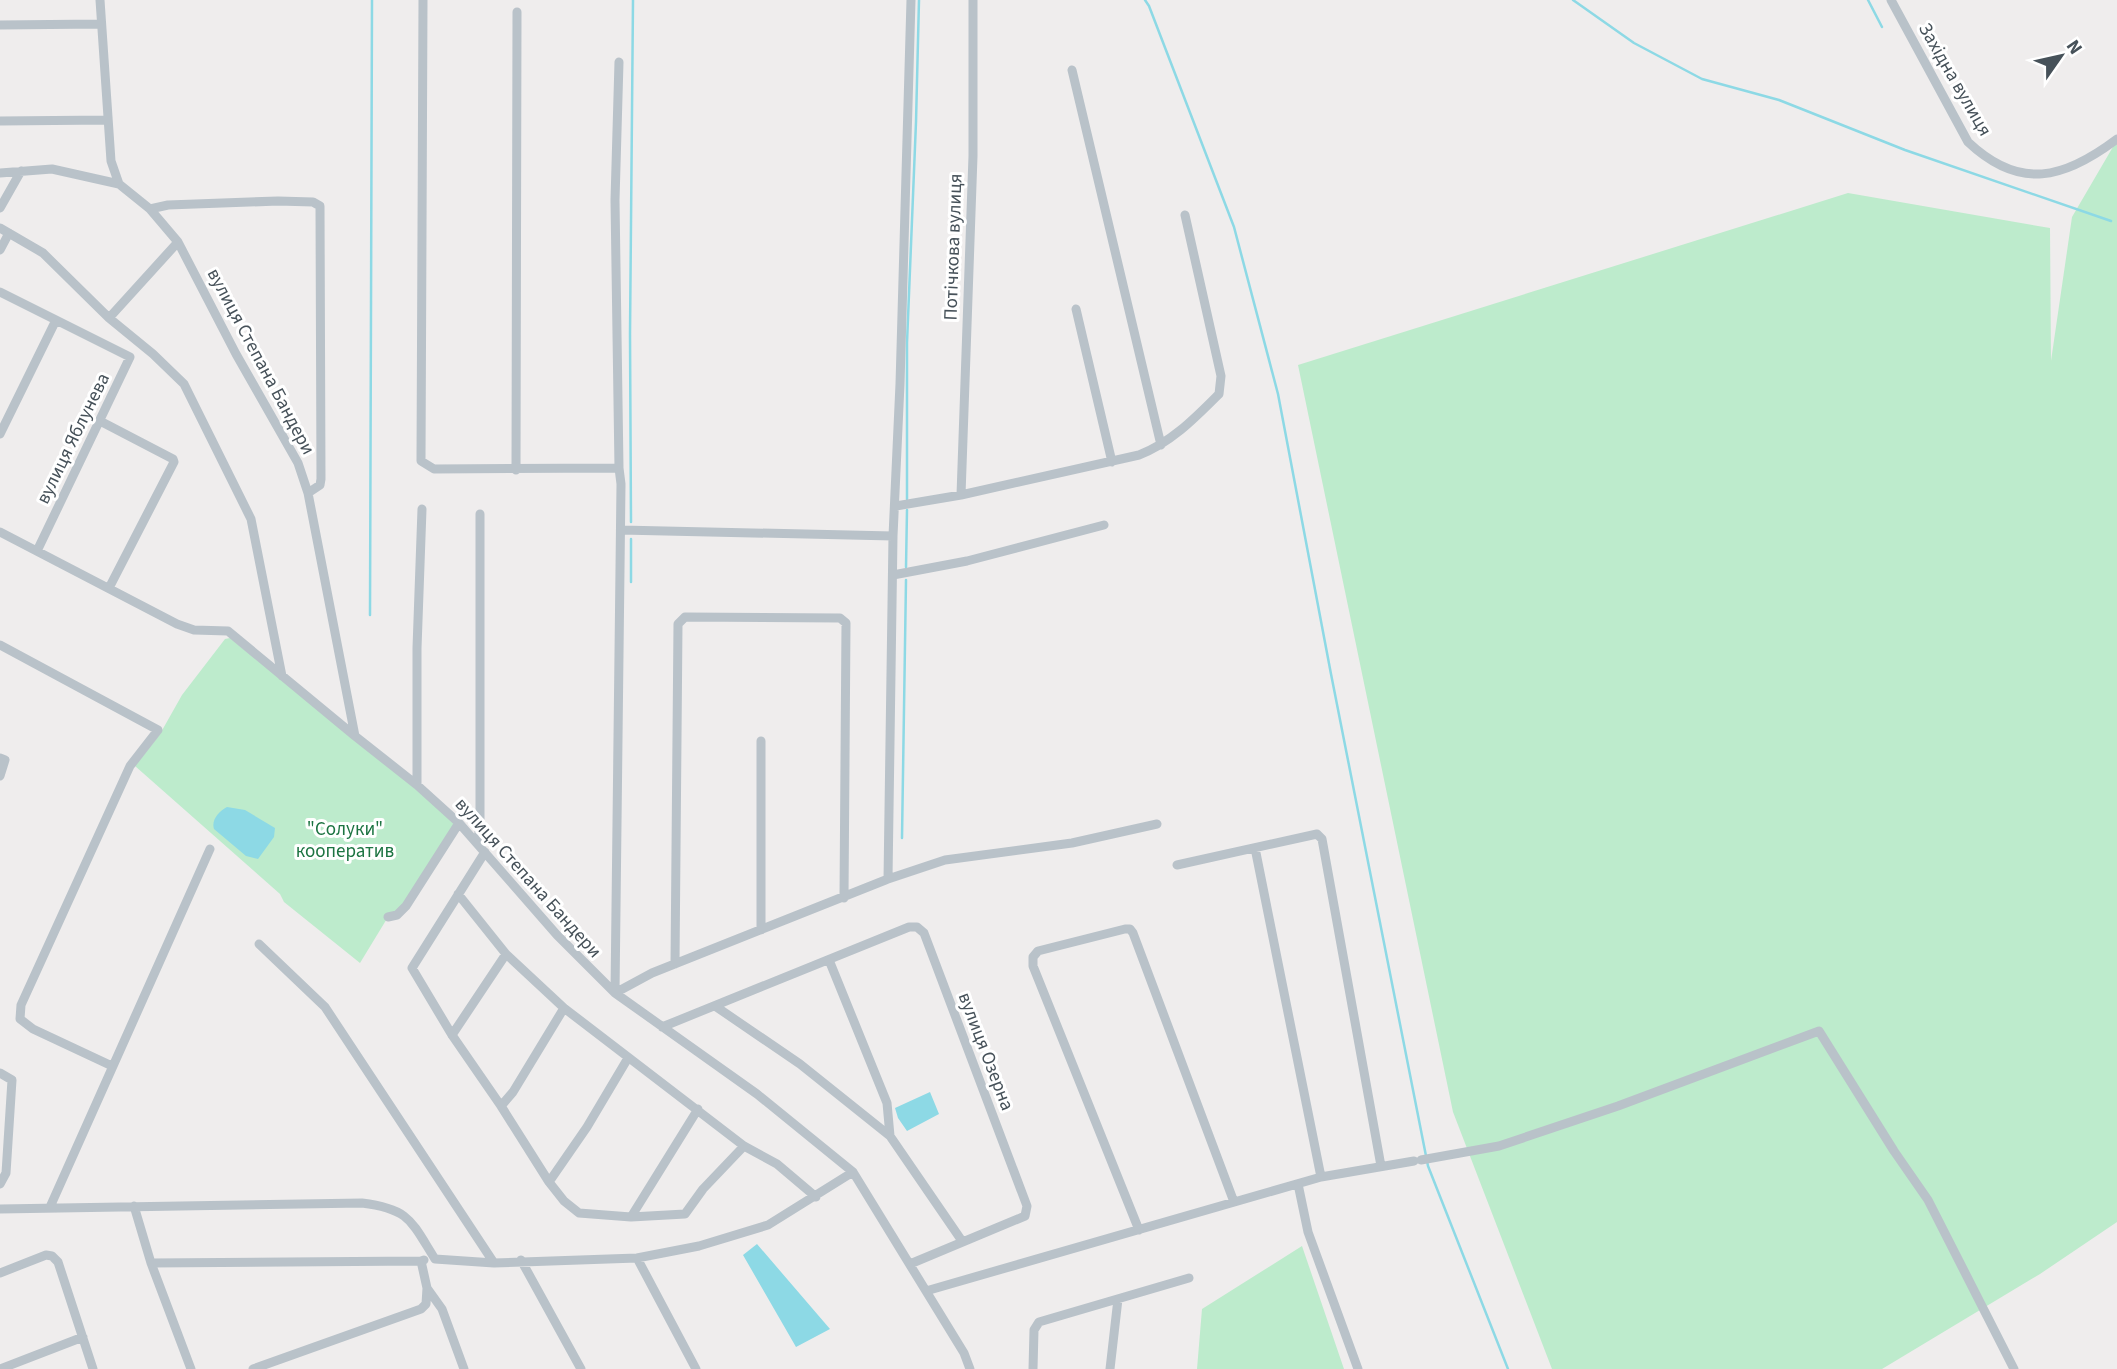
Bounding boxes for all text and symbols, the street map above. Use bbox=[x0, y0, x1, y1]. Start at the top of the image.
street label: Західна вулиця bbox=[1911, 18, 1998, 141]
north arrow bbox=[2026, 21, 2096, 91]
text: N bbox=[2059, 35, 2089, 60]
street label: Потічкова вулиця bbox=[937, 173, 970, 321]
street label: вулиця Степана Бандери bbox=[200, 264, 321, 460]
street label: вулиця Яблунева bbox=[30, 369, 117, 509]
street label: вулиця Степана Бандери bbox=[448, 792, 607, 964]
park label: "Солуки" кооператив bbox=[296, 816, 394, 865]
street label: вулиця Озерна bbox=[951, 989, 1021, 1115]

